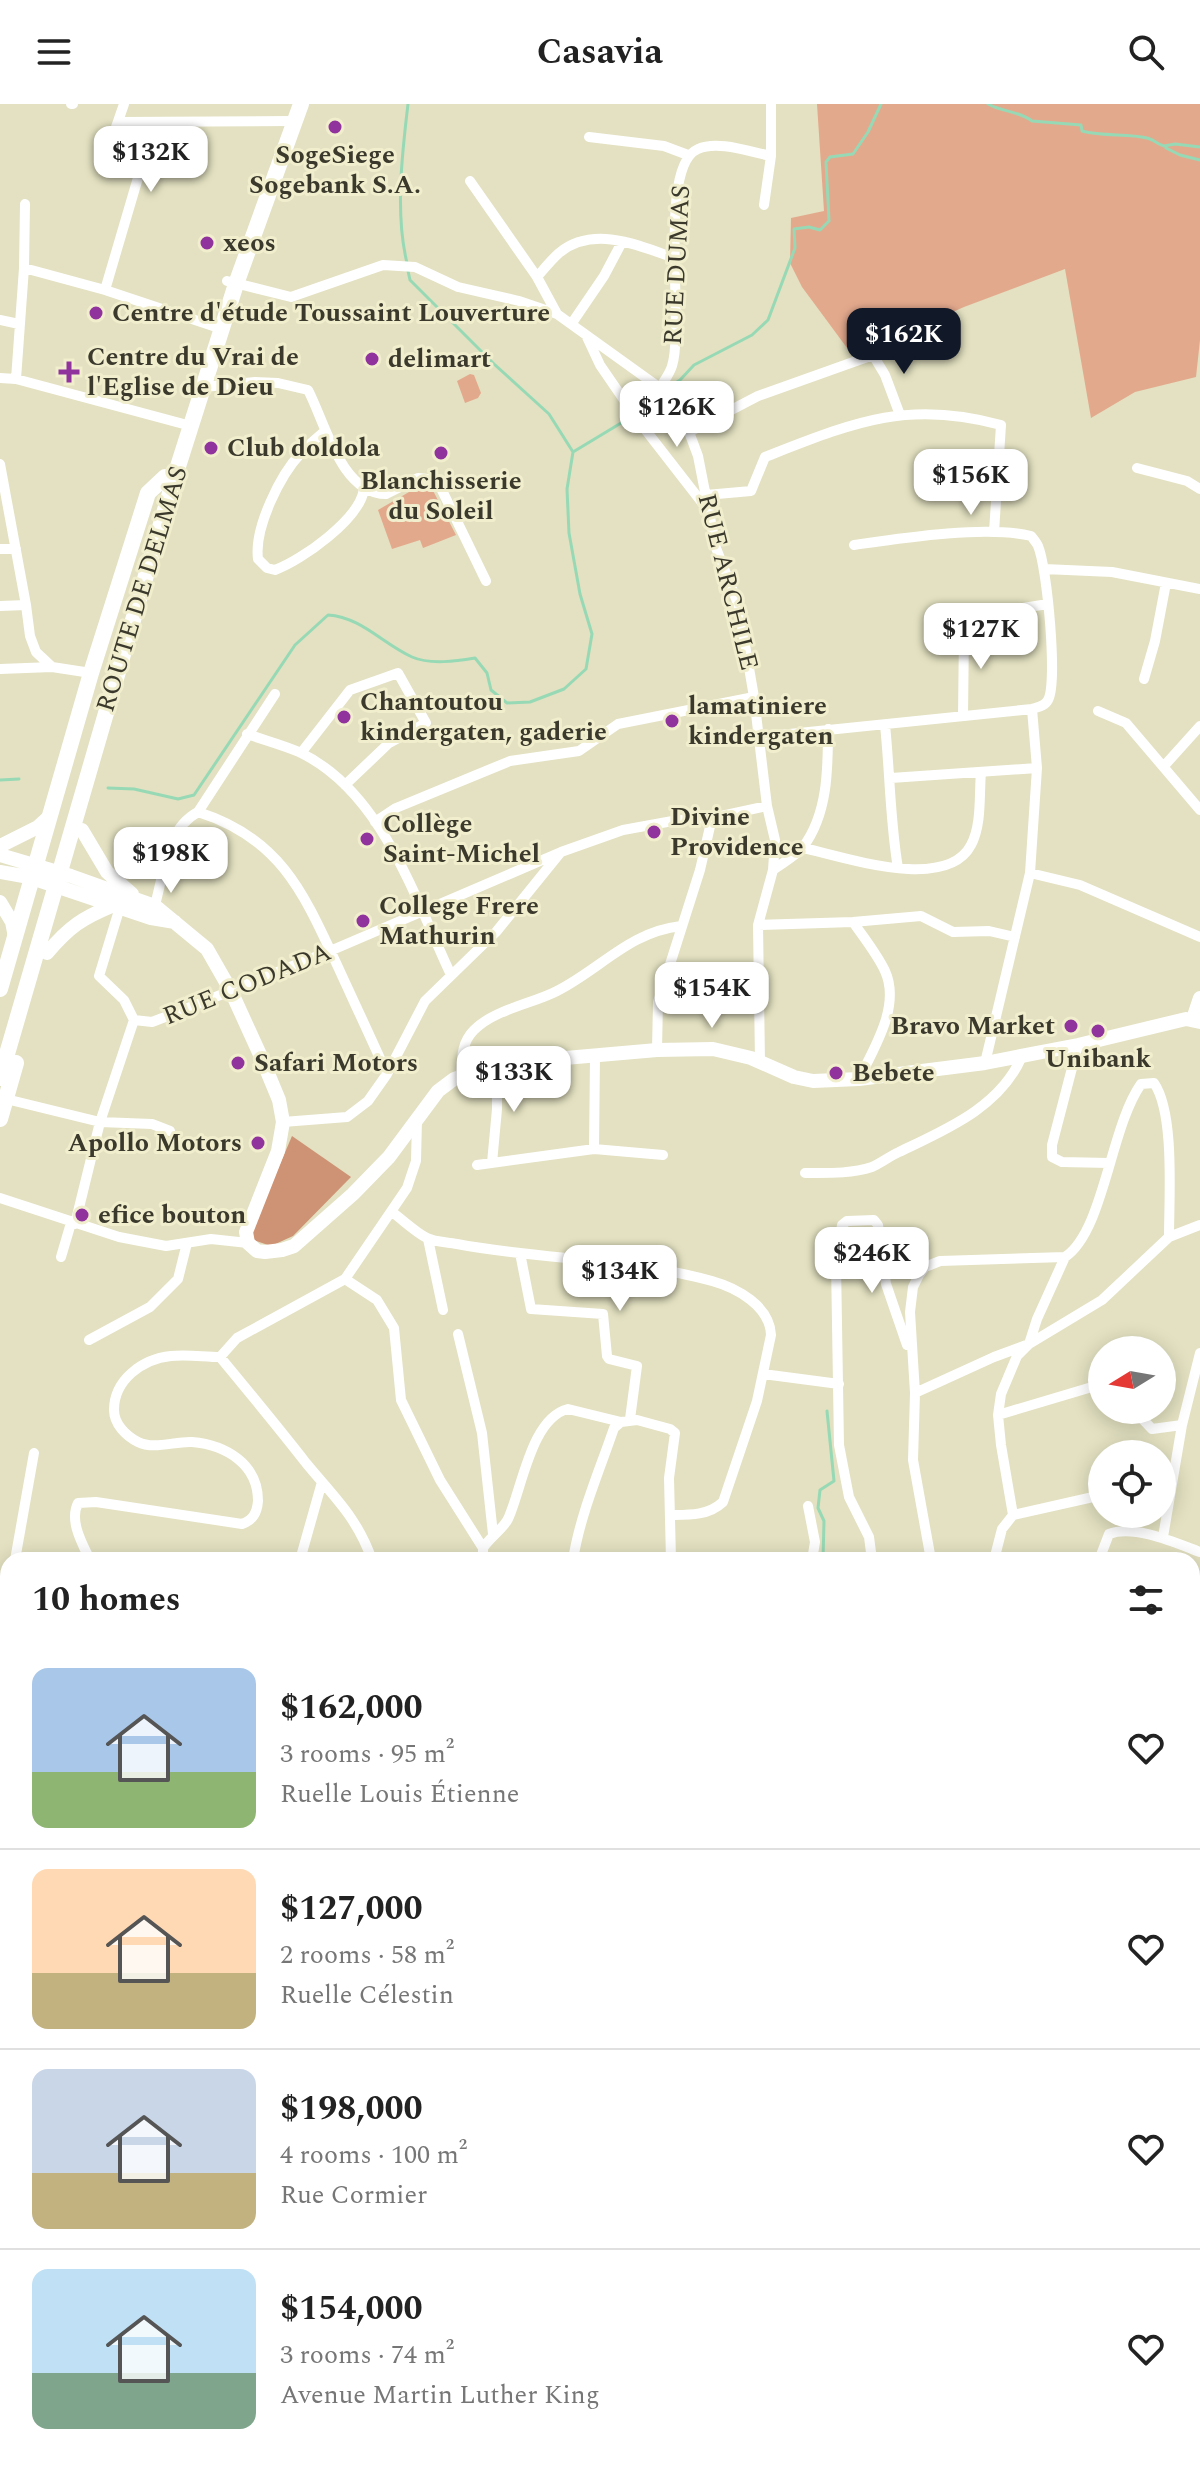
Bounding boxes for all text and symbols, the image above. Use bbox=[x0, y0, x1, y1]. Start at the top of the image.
text: Casavia bbox=[537, 25, 663, 80]
icon: menu bbox=[32, 30, 76, 74]
icon: search bbox=[1124, 30, 1168, 74]
marker: SogeSiege Sogebank S.A. bbox=[326, 118, 344, 136]
pin: $132K bbox=[95, 126, 207, 194]
text: $132K bbox=[112, 132, 190, 172]
place label: SogeSiege Sogebank S.A. bbox=[249, 135, 421, 205]
street label: RUE DUMAS bbox=[653, 184, 701, 346]
place label: xeos bbox=[223, 223, 276, 263]
marker: xeos bbox=[198, 234, 216, 252]
place label: Centre d'étude Toussaint Louverture bbox=[112, 293, 550, 333]
marker: Centre d'étude Toussaint Louverture bbox=[87, 304, 105, 322]
pin: $162K bbox=[848, 308, 960, 376]
text: $162K bbox=[865, 314, 943, 354]
place label: Centre du Vrai de l'Eglise de Dieu bbox=[87, 337, 299, 407]
place label: delimart bbox=[388, 339, 491, 379]
marker: delimart bbox=[363, 350, 381, 368]
marker: Centre du Vrai de l'Eglise de Dieu bbox=[58, 361, 80, 383]
pin: $126K bbox=[621, 381, 733, 449]
text: $126K bbox=[638, 387, 716, 427]
place label: Club doldola bbox=[227, 428, 381, 468]
marker: Club doldola bbox=[202, 439, 220, 457]
marker: Blanchisserie du Soleil bbox=[432, 444, 450, 462]
pin: $156K bbox=[915, 449, 1027, 517]
text: $156K bbox=[932, 455, 1010, 495]
street label: ROUTE DE DELMAS bbox=[86, 461, 198, 717]
place label: Blanchisserie du Soleil bbox=[360, 461, 522, 531]
street label: RUE ARCHILE bbox=[687, 489, 769, 675]
pin: $127K bbox=[925, 603, 1037, 671]
text: $127K bbox=[942, 609, 1020, 649]
place label: Chantoutou kindergaten, gaderie bbox=[360, 682, 607, 752]
place label: lamatiniere kindergaten bbox=[688, 686, 834, 756]
marker: Chantoutou kindergaten, gaderie bbox=[335, 708, 353, 726]
marker: lamatiniere kindergaten bbox=[663, 712, 681, 730]
place label: Divine Providence bbox=[670, 797, 804, 867]
place label: Collège Saint-Michel bbox=[383, 804, 540, 874]
marker: Divine Providence bbox=[645, 823, 663, 841]
pin: $198K bbox=[115, 827, 227, 895]
marker: Collège Saint-Michel bbox=[358, 830, 376, 848]
text: $198K bbox=[132, 833, 210, 873]
place label: College Frere Mathurin bbox=[379, 886, 539, 956]
marker: College Frere Mathurin bbox=[354, 912, 372, 930]
street label: RUE CODADA bbox=[157, 932, 337, 1036]
pin: $154K bbox=[656, 962, 768, 1030]
text: $154K bbox=[673, 968, 751, 1008]
place label: Bravo Market bbox=[891, 1006, 1055, 1046]
marker: Bravo Market bbox=[1062, 1017, 1080, 1035]
marker: Unibank bbox=[1089, 1022, 1107, 1040]
place label: Unibank bbox=[1045, 1039, 1152, 1079]
place label: Safari Motors bbox=[254, 1043, 418, 1083]
pin: $133K bbox=[458, 1046, 570, 1114]
text: $133K bbox=[475, 1052, 553, 1092]
place label: Bebete bbox=[852, 1053, 935, 1093]
marker: Safari Motors bbox=[229, 1054, 247, 1072]
marker: Bebete bbox=[827, 1064, 845, 1082]
place label: Apollo Motors bbox=[68, 1123, 242, 1163]
marker: Apollo Motors bbox=[249, 1134, 267, 1152]
place label: efice bouton bbox=[98, 1195, 246, 1235]
marker: efice bouton bbox=[73, 1206, 91, 1224]
pin: $246K bbox=[816, 1227, 928, 1295]
text: $246K bbox=[833, 1233, 911, 1273]
pin: $134K bbox=[564, 1245, 676, 1313]
text: $134K bbox=[581, 1251, 659, 1291]
north arrow bbox=[1088, 1336, 1176, 1424]
map controls bbox=[1088, 1336, 1176, 1528]
button: locate bbox=[1088, 1440, 1176, 1528]
text: 10 homes bbox=[32, 1574, 181, 1626]
icon: filters bbox=[1124, 1578, 1168, 1622]
text: $162,000 bbox=[280, 1682, 423, 1734]
icon: home bbox=[96, 1700, 192, 1796]
icon: heart bbox=[1124, 1726, 1168, 1770]
text: 3 rooms · 95 m² bbox=[280, 1734, 454, 1774]
text: Ruelle Louis Étienne bbox=[280, 1774, 519, 1814]
text: $127,000 bbox=[280, 1883, 423, 1935]
icon: home bbox=[96, 1901, 192, 1997]
icon: heart bbox=[1124, 1927, 1168, 1971]
text: 2 rooms · 58 m² bbox=[280, 1935, 454, 1975]
text: Ruelle Célestin bbox=[280, 1975, 454, 2015]
text: $198,000 bbox=[280, 2083, 423, 2135]
icon: home bbox=[96, 2101, 192, 2197]
icon: heart bbox=[1124, 2127, 1168, 2171]
text: 4 rooms · 100 m² bbox=[280, 2135, 467, 2175]
text: Rue Cormier bbox=[280, 2175, 427, 2215]
text: $154,000 bbox=[280, 2283, 423, 2335]
icon: home bbox=[96, 2301, 192, 2397]
icon: heart bbox=[1124, 2327, 1168, 2371]
text: 3 rooms · 74 m² bbox=[280, 2335, 454, 2375]
text: Avenue Martin Luther King bbox=[280, 2375, 600, 2415]

